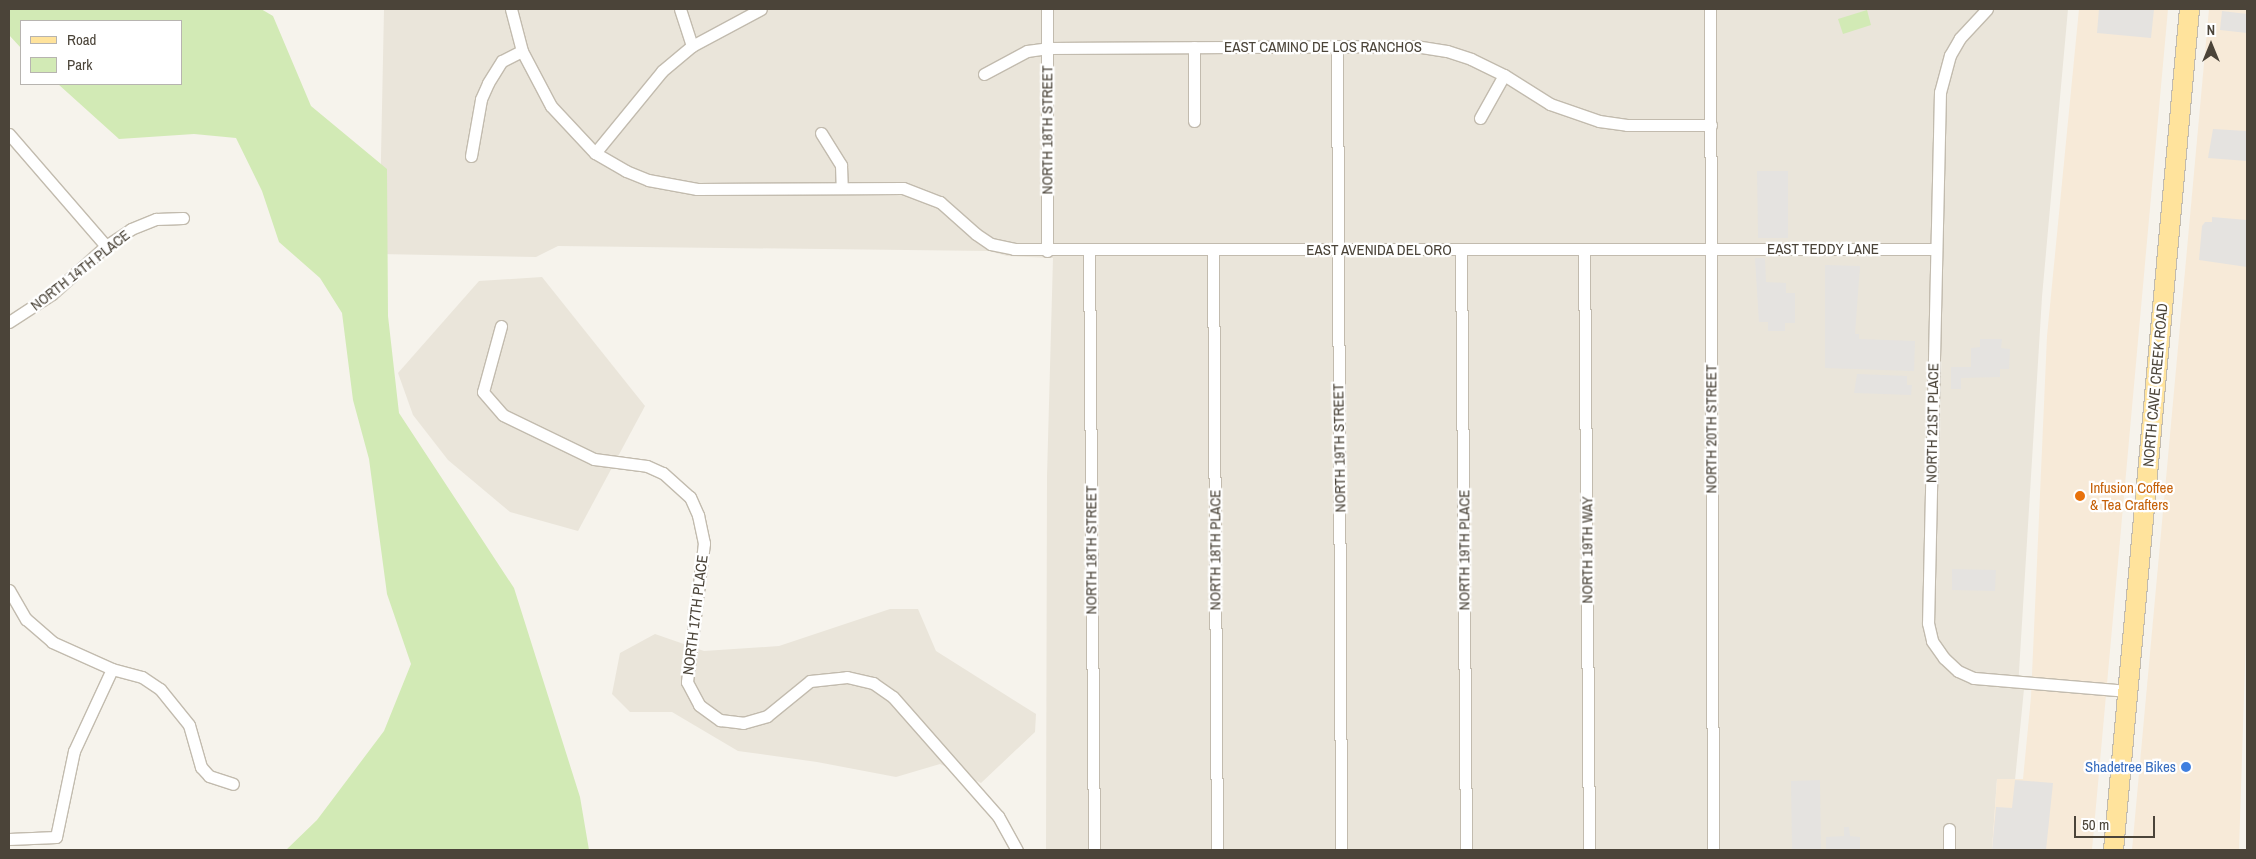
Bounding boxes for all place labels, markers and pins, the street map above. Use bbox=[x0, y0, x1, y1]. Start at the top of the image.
place label: Infusion Coffee & Tea Crafters bbox=[2090, 478, 2173, 513]
marker: Infusion Coffee & Tea Crafters bbox=[2074, 490, 2086, 502]
place label: Shadetree Bikes bbox=[2085, 758, 2176, 776]
marker: Shadetree Bikes bbox=[2180, 761, 2192, 773]

